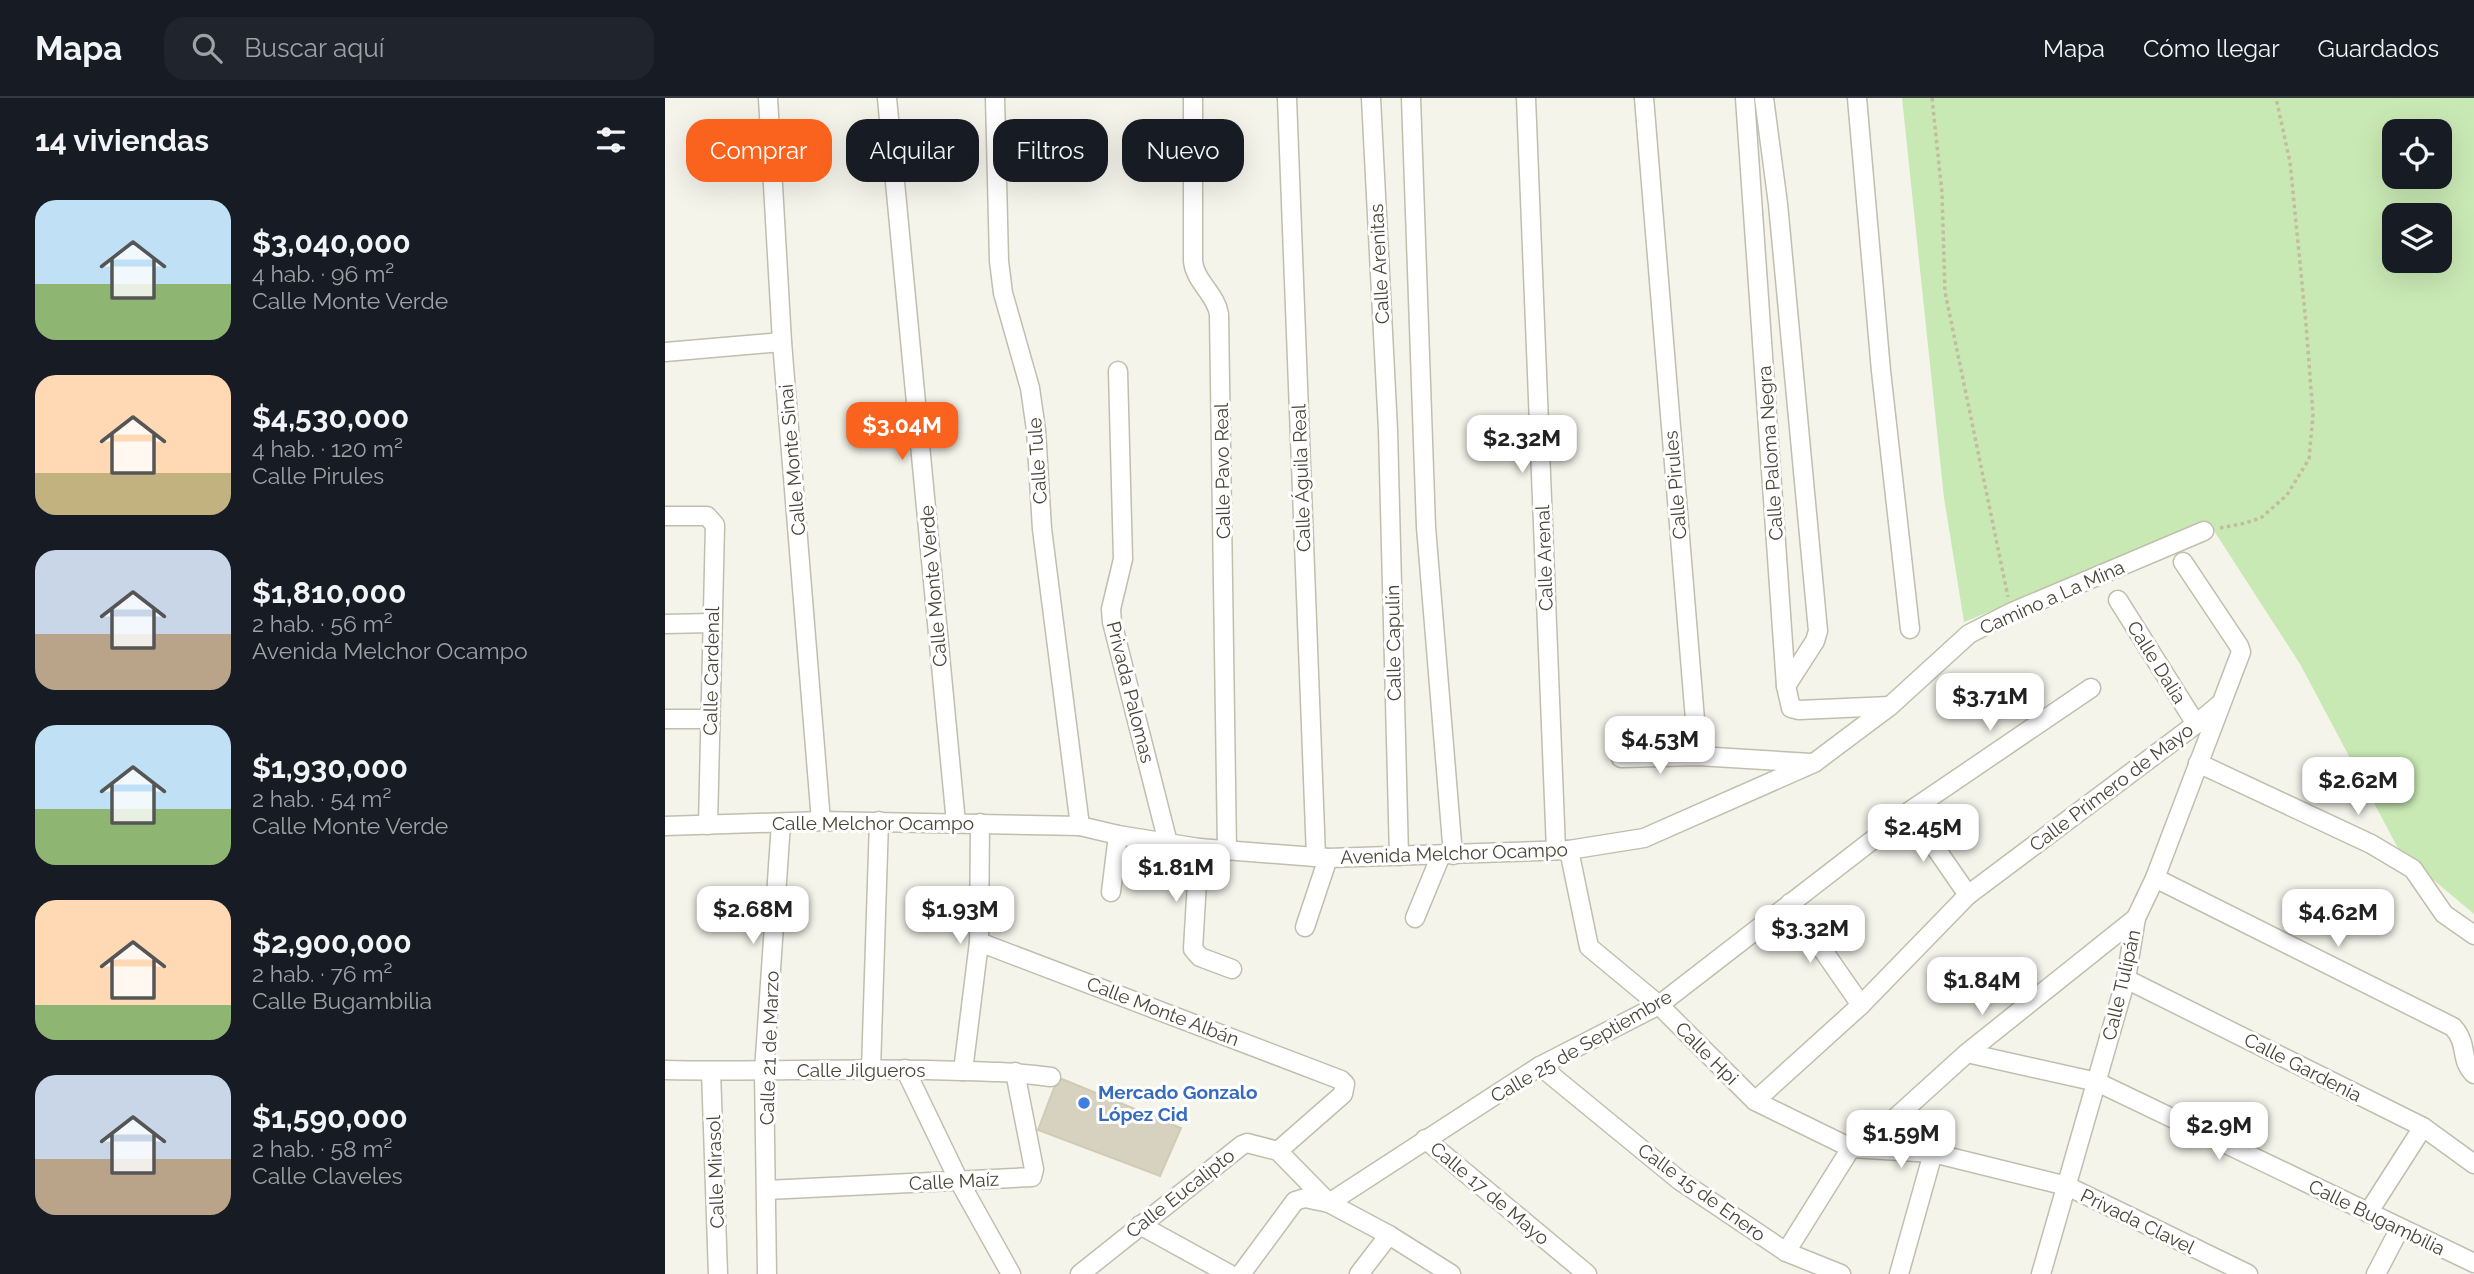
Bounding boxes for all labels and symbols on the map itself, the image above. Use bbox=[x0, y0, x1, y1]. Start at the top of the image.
street label: Calle Arenitas bbox=[1365, 203, 1393, 325]
street label: Calle Paloma Negra bbox=[1753, 365, 1787, 541]
street label: Calle Monte Sinai bbox=[774, 383, 810, 537]
pin: $3.04M bbox=[845, 402, 959, 462]
street label: Calle Pavo Real bbox=[1210, 402, 1234, 539]
street label: Calle Águila Real bbox=[1287, 403, 1315, 552]
pin: $2.32M bbox=[1465, 416, 1579, 475]
street label: Calle Tule bbox=[1023, 417, 1051, 505]
street label: Calle Pirules bbox=[1659, 430, 1691, 540]
street label: Calle Monte Verde bbox=[915, 504, 951, 668]
street label: Calle Arenal bbox=[1531, 504, 1557, 611]
street label: Camino a La Mina bbox=[1976, 555, 2128, 639]
street label: Calle Capulín bbox=[1381, 585, 1405, 701]
street label: Calle Cardenal bbox=[699, 605, 723, 736]
street label: Calle Dalia bbox=[2123, 617, 2191, 707]
street label: Privada Palomas bbox=[1103, 619, 1159, 765]
pin: $3.71M bbox=[1933, 674, 2047, 733]
pin: $4.53M bbox=[1603, 716, 1717, 776]
street label: Calle Primero de Mayo bbox=[2025, 718, 2197, 856]
pin: $2.62M bbox=[2301, 758, 2415, 817]
pin: $2.45M bbox=[1866, 804, 1980, 864]
street label: Calle Melchor Ocampo bbox=[772, 812, 974, 834]
street label: Avenida Melchor Ocampo bbox=[1340, 838, 1568, 868]
pin: $1.81M bbox=[1119, 844, 1233, 904]
pin: $2.68M bbox=[696, 886, 810, 946]
pin: $1.93M bbox=[903, 886, 1017, 946]
pin: $4.62M bbox=[2281, 890, 2395, 949]
pin: $3.32M bbox=[1753, 906, 1867, 965]
street label: Calle Tulipán bbox=[2098, 928, 2144, 1042]
pin: $1.84M bbox=[1925, 958, 2039, 1017]
street label: Calle 21 de Marzo bbox=[755, 970, 783, 1126]
street label: Calle Monte Albán bbox=[1084, 972, 1242, 1050]
street label: Calle 25 de Septiembre bbox=[1487, 985, 1675, 1107]
street label: Calle Hpi bbox=[1671, 1017, 1743, 1089]
street label: Calle Gardenia bbox=[2241, 1028, 2365, 1106]
street label: Calle Jilgueros bbox=[797, 1059, 925, 1081]
place label: Mercado Gonzalo López Cid bbox=[1098, 1081, 1257, 1125]
marker: Mercado Gonzalo López Cid bbox=[1076, 1095, 1092, 1111]
pin: $2.9M bbox=[2170, 1102, 2268, 1162]
pin: $1.59M bbox=[1844, 1110, 1958, 1170]
street label: Calle Mirasol bbox=[702, 1114, 728, 1229]
street label: Calle 17 de Mayo bbox=[1426, 1137, 1554, 1249]
street label: Calle 15 de Enero bbox=[1634, 1138, 1770, 1246]
street label: Calle Eucalipto bbox=[1121, 1144, 1239, 1242]
street label: Calle Maíz bbox=[908, 1168, 1000, 1194]
street label: Calle Bugambilia bbox=[2305, 1175, 2449, 1259]
street label: Privada Clavel bbox=[2077, 1184, 2199, 1258]

